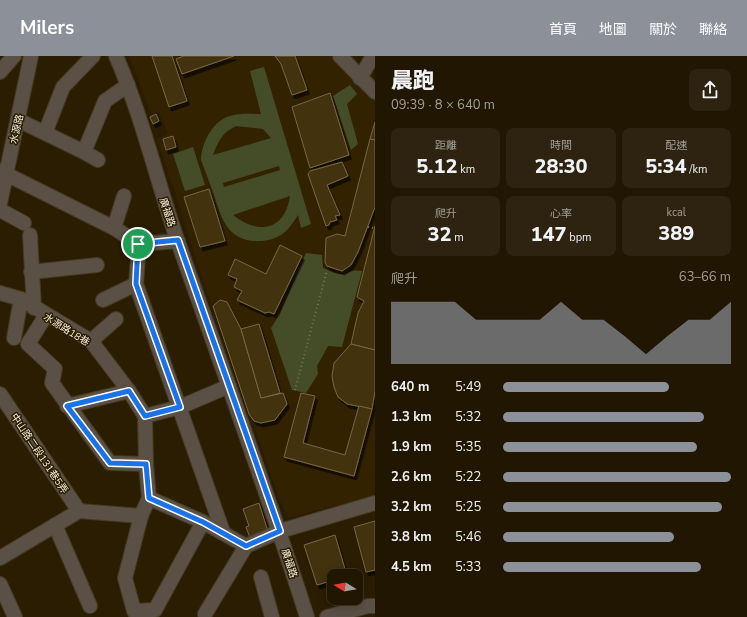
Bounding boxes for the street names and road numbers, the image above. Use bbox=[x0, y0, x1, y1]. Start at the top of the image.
street label: 水源路 bbox=[7, 113, 27, 145]
street label: 廣福路 bbox=[156, 196, 178, 229]
street label: 水源路18巷 bbox=[41, 310, 92, 350]
street label: 中山路二段131巷5弄 bbox=[7, 411, 71, 496]
street label: 廣福路 bbox=[278, 547, 300, 580]

